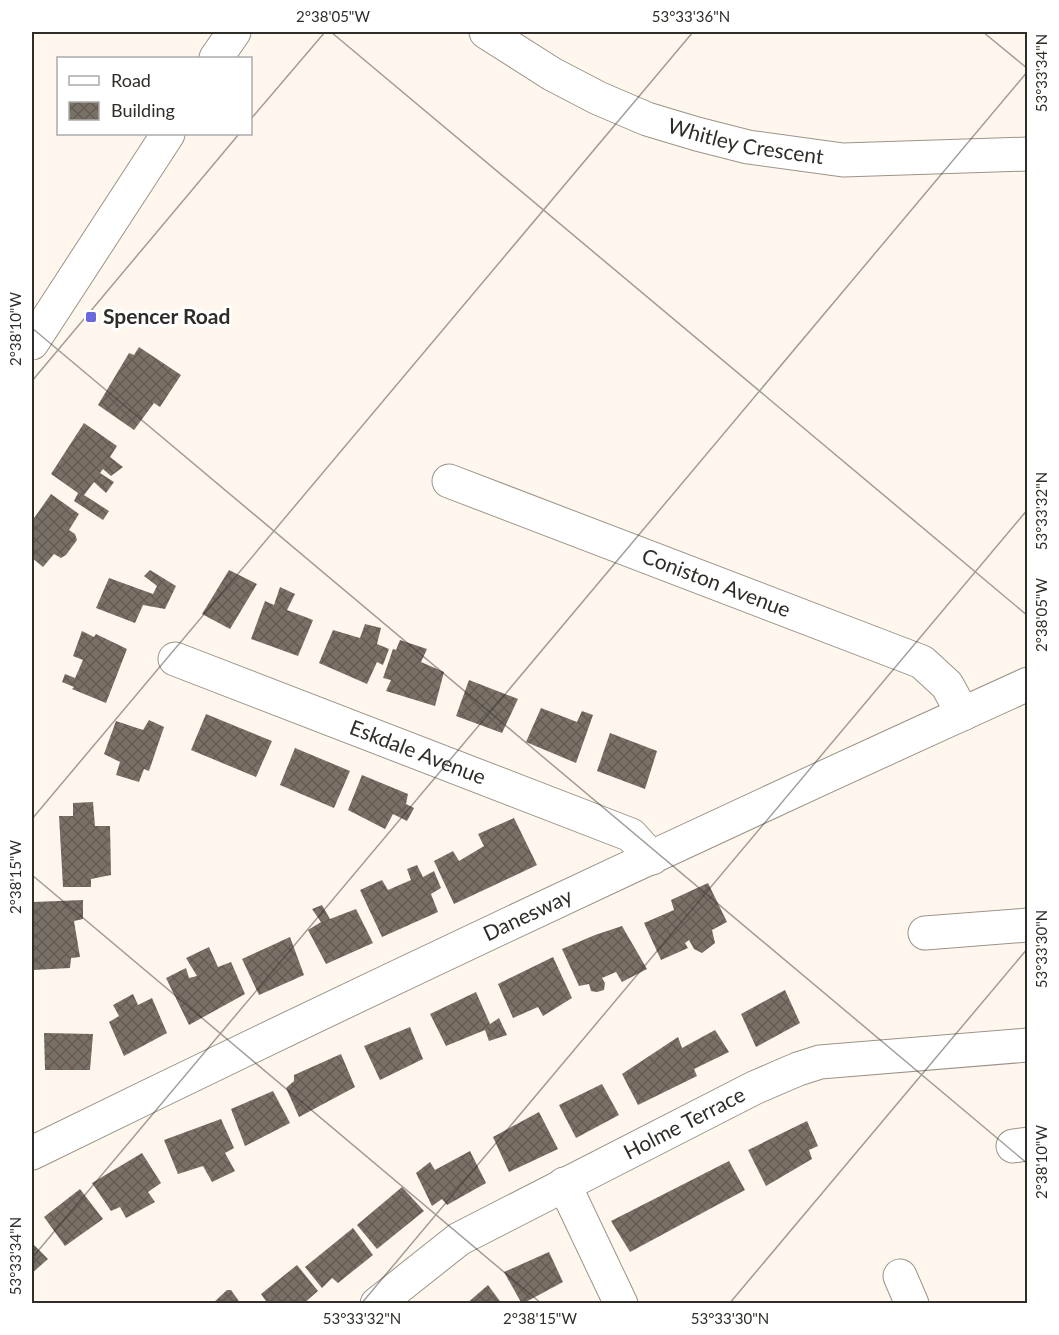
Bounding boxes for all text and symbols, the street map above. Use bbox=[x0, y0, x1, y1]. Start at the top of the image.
text: 2°38'05"W bbox=[296, 7, 370, 25]
text: 53°33'36"N bbox=[652, 7, 730, 25]
text: 53°33'34"N bbox=[1032, 34, 1050, 112]
legend bbox=[57, 57, 252, 135]
text: Road bbox=[111, 69, 151, 91]
text: Building bbox=[111, 99, 175, 121]
street label: Whitley Crescent bbox=[665, 112, 826, 168]
text: 2°38'10"W bbox=[6, 292, 24, 366]
place label: Spencer Road bbox=[103, 303, 230, 328]
marker: Spencer Road bbox=[84, 310, 98, 324]
text: 53°33'32"N bbox=[1032, 472, 1050, 550]
street label: Coniston Avenue bbox=[639, 542, 794, 622]
text: 2°38'05"W bbox=[1032, 578, 1050, 652]
street label: Eskdale Avenue bbox=[347, 714, 490, 789]
text: 2°38'15"W bbox=[6, 840, 24, 914]
street label: Danesway bbox=[479, 882, 576, 945]
text: 53°33'30"N bbox=[1032, 910, 1050, 988]
street label: Holme Terrace bbox=[619, 1081, 749, 1164]
text: 2°38'10"W bbox=[1032, 1125, 1050, 1199]
text: 53°33'34"N bbox=[6, 1217, 24, 1295]
text: 53°33'32"N bbox=[323, 1309, 401, 1327]
text: 2°38'15"W bbox=[503, 1309, 577, 1327]
text: 53°33'30"N bbox=[691, 1309, 769, 1327]

